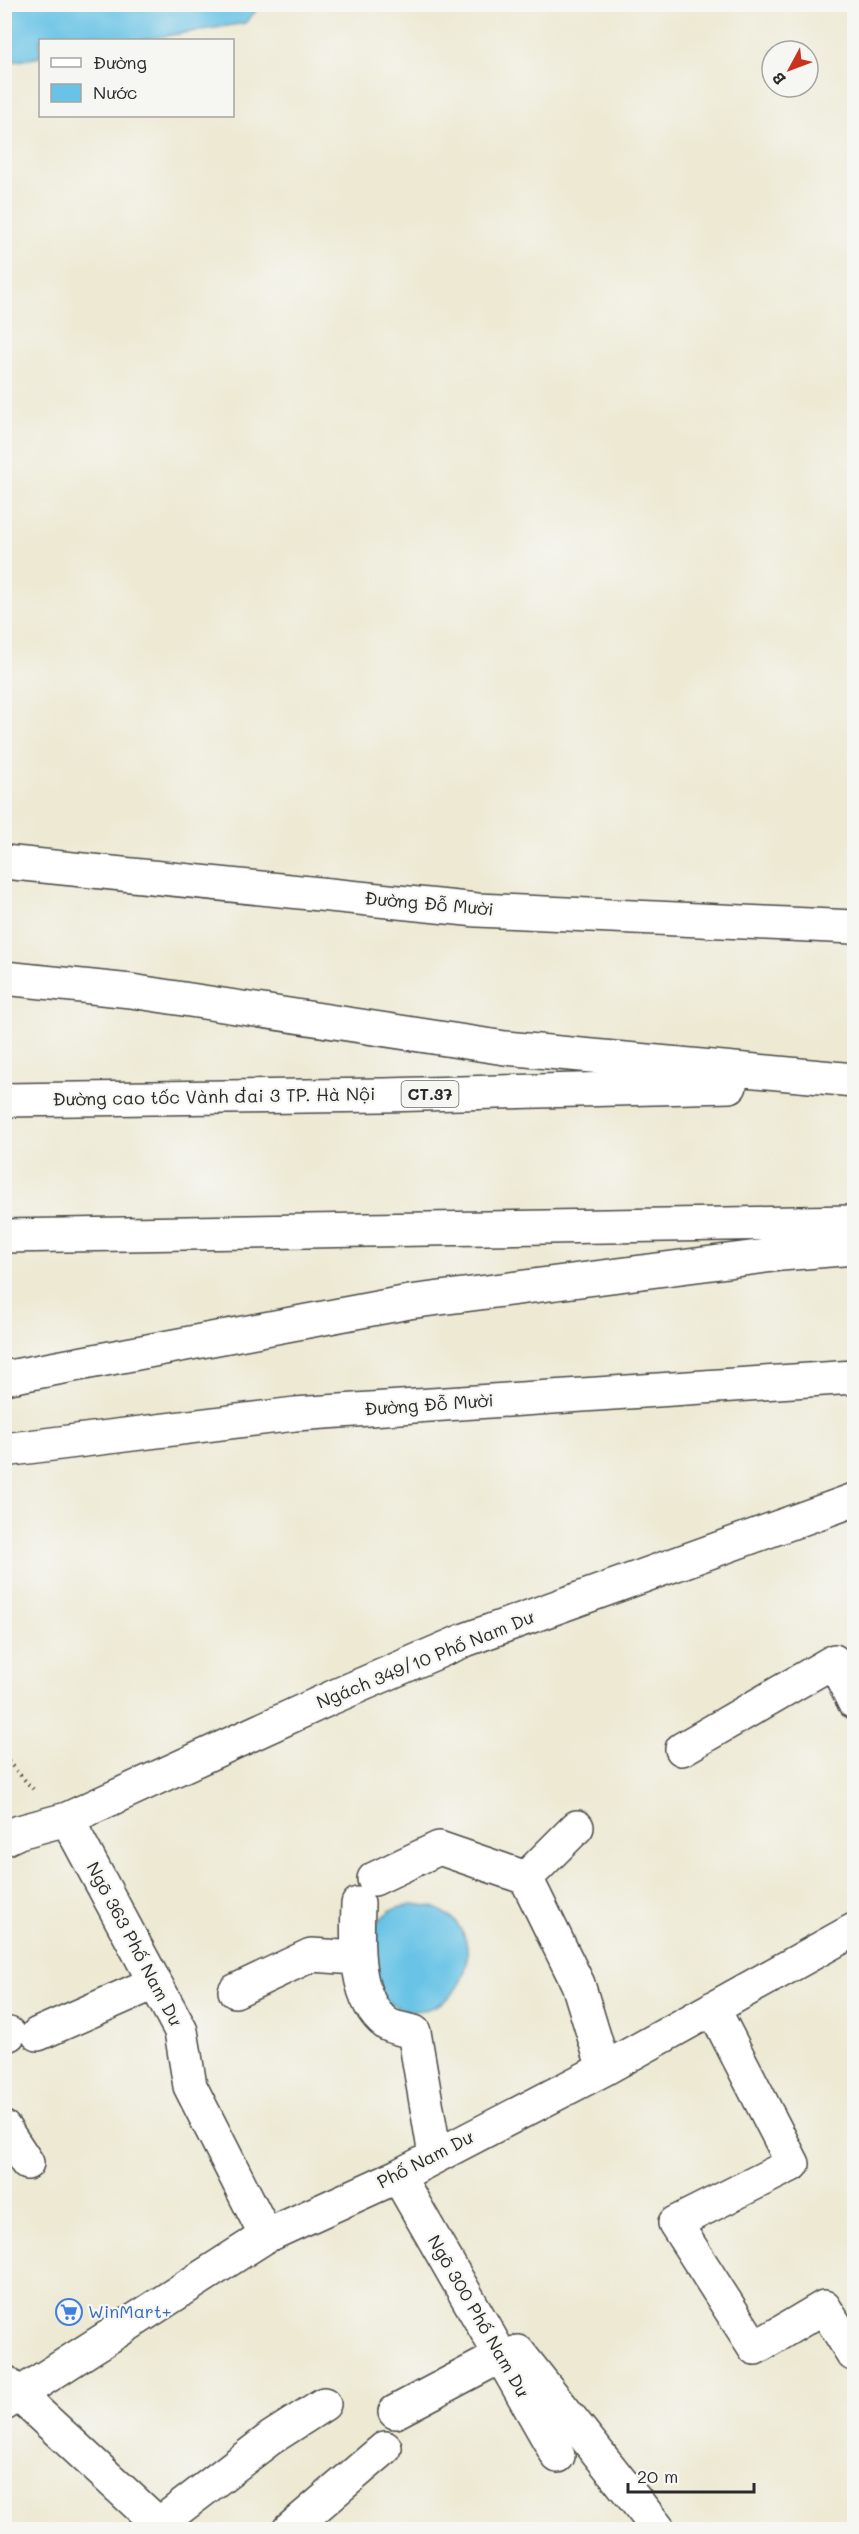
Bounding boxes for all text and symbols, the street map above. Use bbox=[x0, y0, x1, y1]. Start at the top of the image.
legend bbox=[39, 39, 234, 117]
north arrow bbox=[760, 39, 820, 99]
text: Đường bbox=[93, 50, 147, 74]
text: B bbox=[767, 68, 790, 90]
text: Nước bbox=[93, 80, 137, 104]
street label: Đường Đỗ Mười bbox=[364, 885, 495, 921]
street label: Đường cao tốc Vành đai 3 TP. Hà Nội bbox=[52, 1081, 376, 1111]
road number: CT.37 bbox=[402, 1081, 458, 1107]
street label: Đường Đỗ Mười bbox=[364, 1388, 494, 1420]
street label: Ngách 349/10 Phố Nam Dư bbox=[313, 1604, 538, 1714]
street label: Ngõ 363 Phố Nam Dư bbox=[81, 1857, 189, 2031]
street label: Phố Nam Dư bbox=[373, 2124, 478, 2194]
street label: Ngõ 300 Phố Nam Dư bbox=[423, 2230, 536, 2402]
supermarket icon: WinMart+ bbox=[54, 2297, 84, 2327]
place label: WinMart+ bbox=[88, 2299, 172, 2323]
scale bar bbox=[628, 2456, 754, 2494]
text: 20 m bbox=[637, 2464, 678, 2488]

